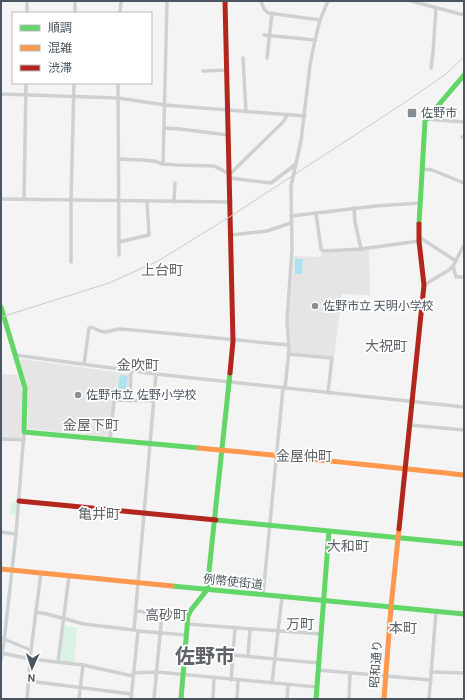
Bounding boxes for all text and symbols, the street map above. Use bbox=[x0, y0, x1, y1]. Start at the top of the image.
legend bbox=[12, 12, 152, 84]
text: 順調 bbox=[48, 20, 72, 35]
text: 混雑 bbox=[48, 40, 72, 55]
text: 渋滞 bbox=[48, 60, 72, 75]
place label: 佐野市 bbox=[421, 105, 457, 120]
marker: 佐野市 bbox=[406, 107, 418, 119]
district label: 上台町 bbox=[141, 261, 183, 279]
place label: 佐野市立 天明小学校 bbox=[323, 298, 434, 313]
marker: 佐野市立 天明小学校 bbox=[310, 301, 320, 311]
district label: 大祝町 bbox=[365, 337, 407, 355]
district label: 金吹町 bbox=[117, 356, 159, 374]
place label: 佐野市立 佐野小学校 bbox=[86, 387, 197, 402]
marker: 佐野市立 佐野小学校 bbox=[73, 390, 83, 400]
district label: 金屋下町 bbox=[63, 416, 119, 434]
district label: 金屋仲町 bbox=[276, 447, 332, 465]
district label: 亀井町 bbox=[78, 505, 120, 523]
district label: 大和町 bbox=[327, 537, 369, 555]
street label: 例幣使街道 bbox=[202, 571, 264, 592]
district label: 高砂町 bbox=[145, 606, 187, 624]
district label: 万町 bbox=[286, 615, 314, 633]
district label: 本町 bbox=[389, 619, 417, 637]
street label: 昭和通り bbox=[366, 639, 385, 688]
district label: 佐野市 bbox=[175, 644, 235, 668]
north arrow bbox=[12, 648, 52, 688]
text: N bbox=[27, 671, 36, 685]

